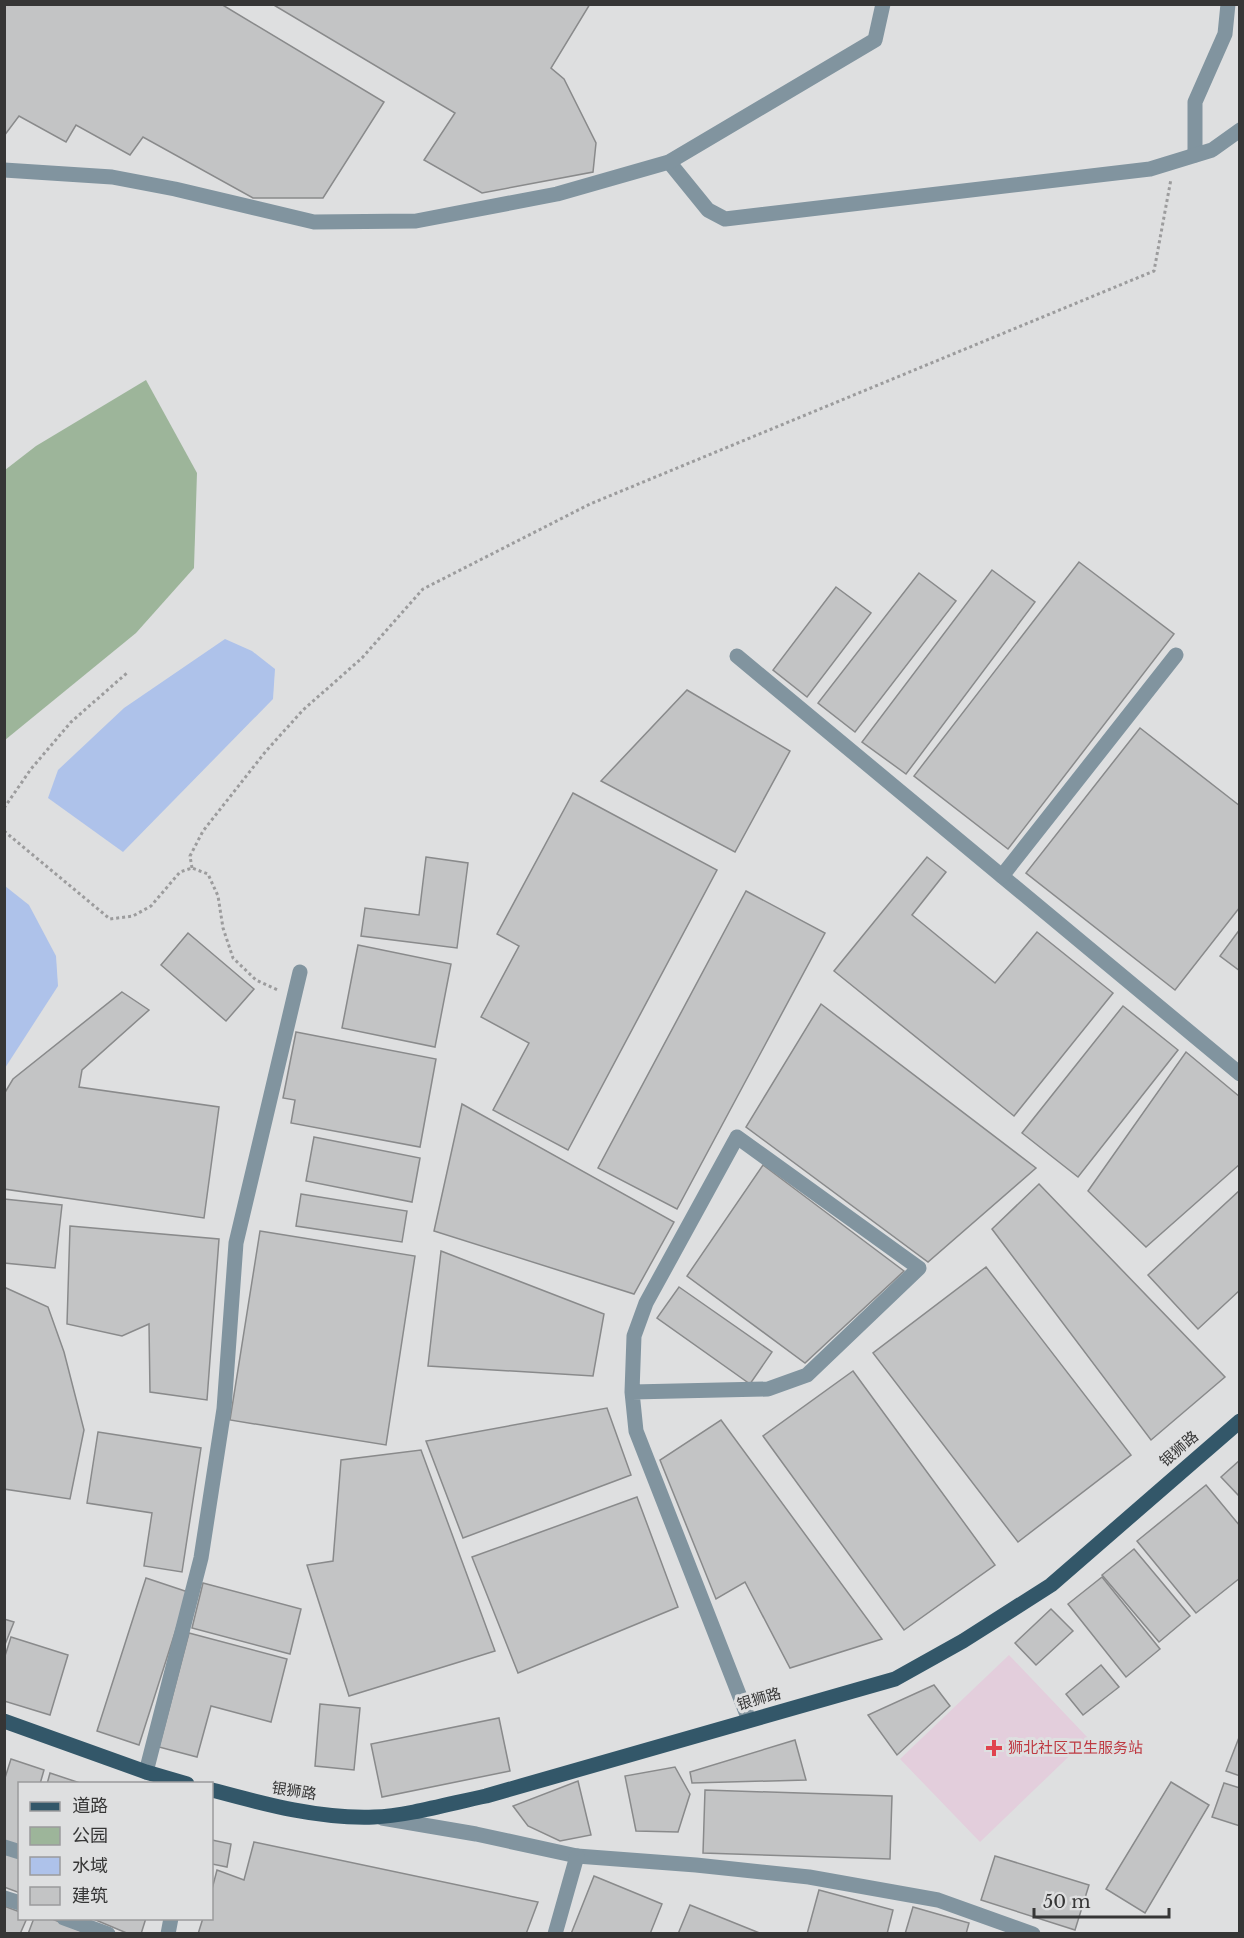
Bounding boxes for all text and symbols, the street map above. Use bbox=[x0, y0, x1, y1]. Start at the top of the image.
street label: 银狮路 bbox=[1155, 1427, 1202, 1471]
street label: 银狮路 bbox=[735, 1683, 783, 1714]
place label: 狮北社区卫生服务站 bbox=[1008, 1738, 1143, 1757]
marker: 狮北社区卫生服务站 bbox=[985, 1739, 1003, 1757]
street label: 银狮路 bbox=[270, 1778, 318, 1803]
legend bbox=[18, 1782, 213, 1920]
text: 道路 bbox=[72, 1795, 108, 1817]
text: 公园 bbox=[72, 1825, 108, 1847]
text: 水域 bbox=[72, 1855, 108, 1877]
scale bar bbox=[1034, 1881, 1169, 1919]
text: 建筑 bbox=[72, 1885, 108, 1907]
text: 50 m bbox=[1043, 1891, 1091, 1913]

